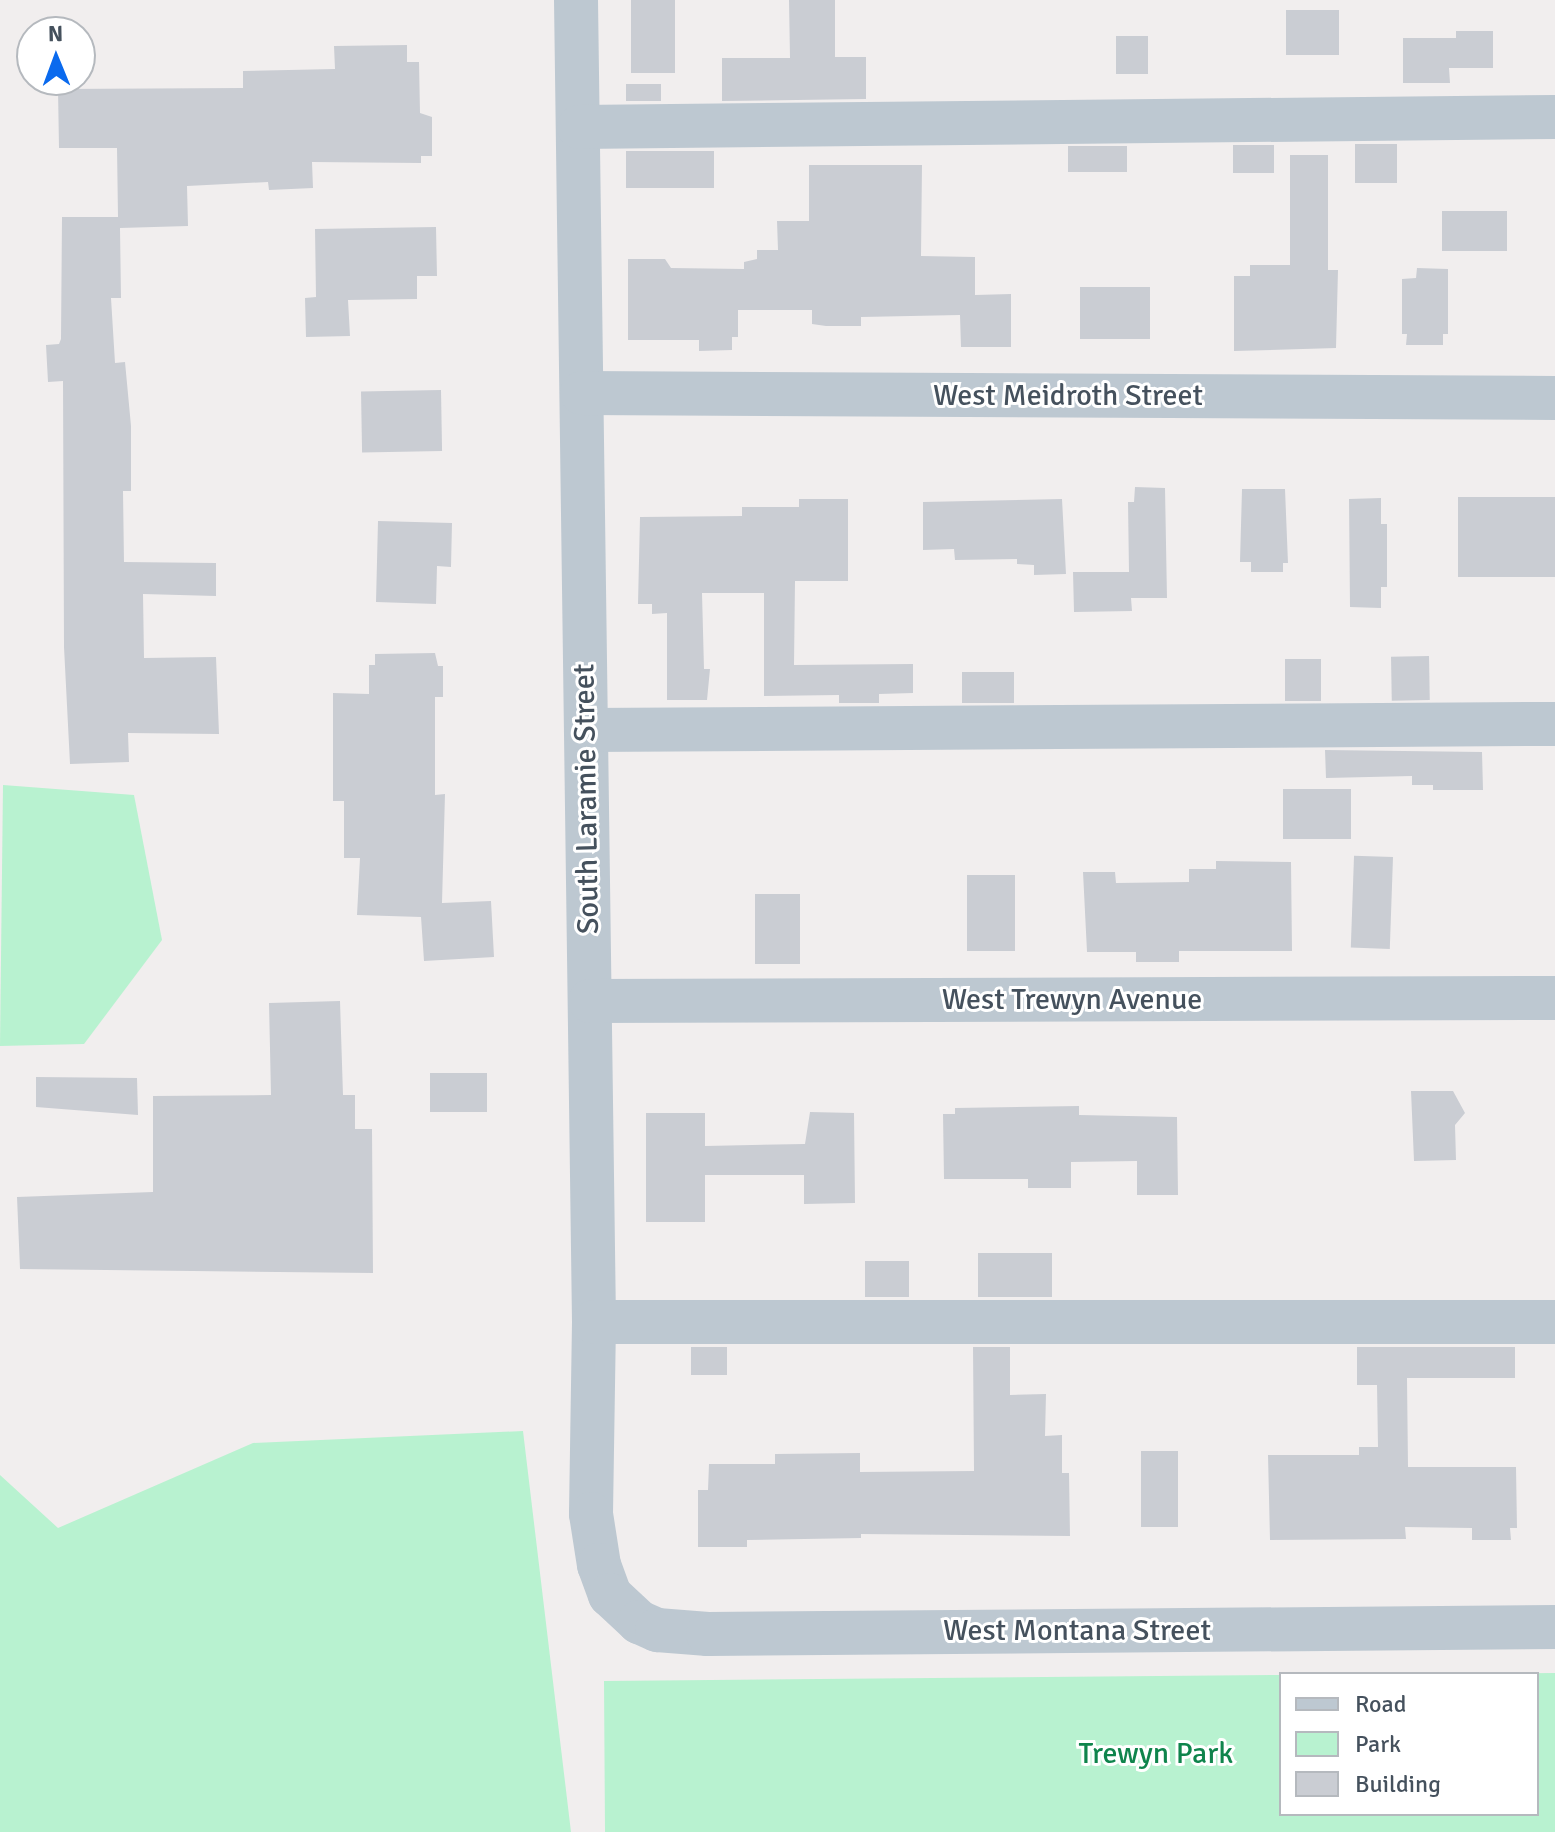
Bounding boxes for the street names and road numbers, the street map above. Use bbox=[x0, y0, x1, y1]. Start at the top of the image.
street label: West Meidroth Street bbox=[933, 378, 1203, 414]
street label: South Laramie Street bbox=[567, 663, 607, 935]
street label: West Trewyn Avenue bbox=[942, 982, 1202, 1018]
street label: West Montana Street bbox=[943, 1613, 1211, 1649]

